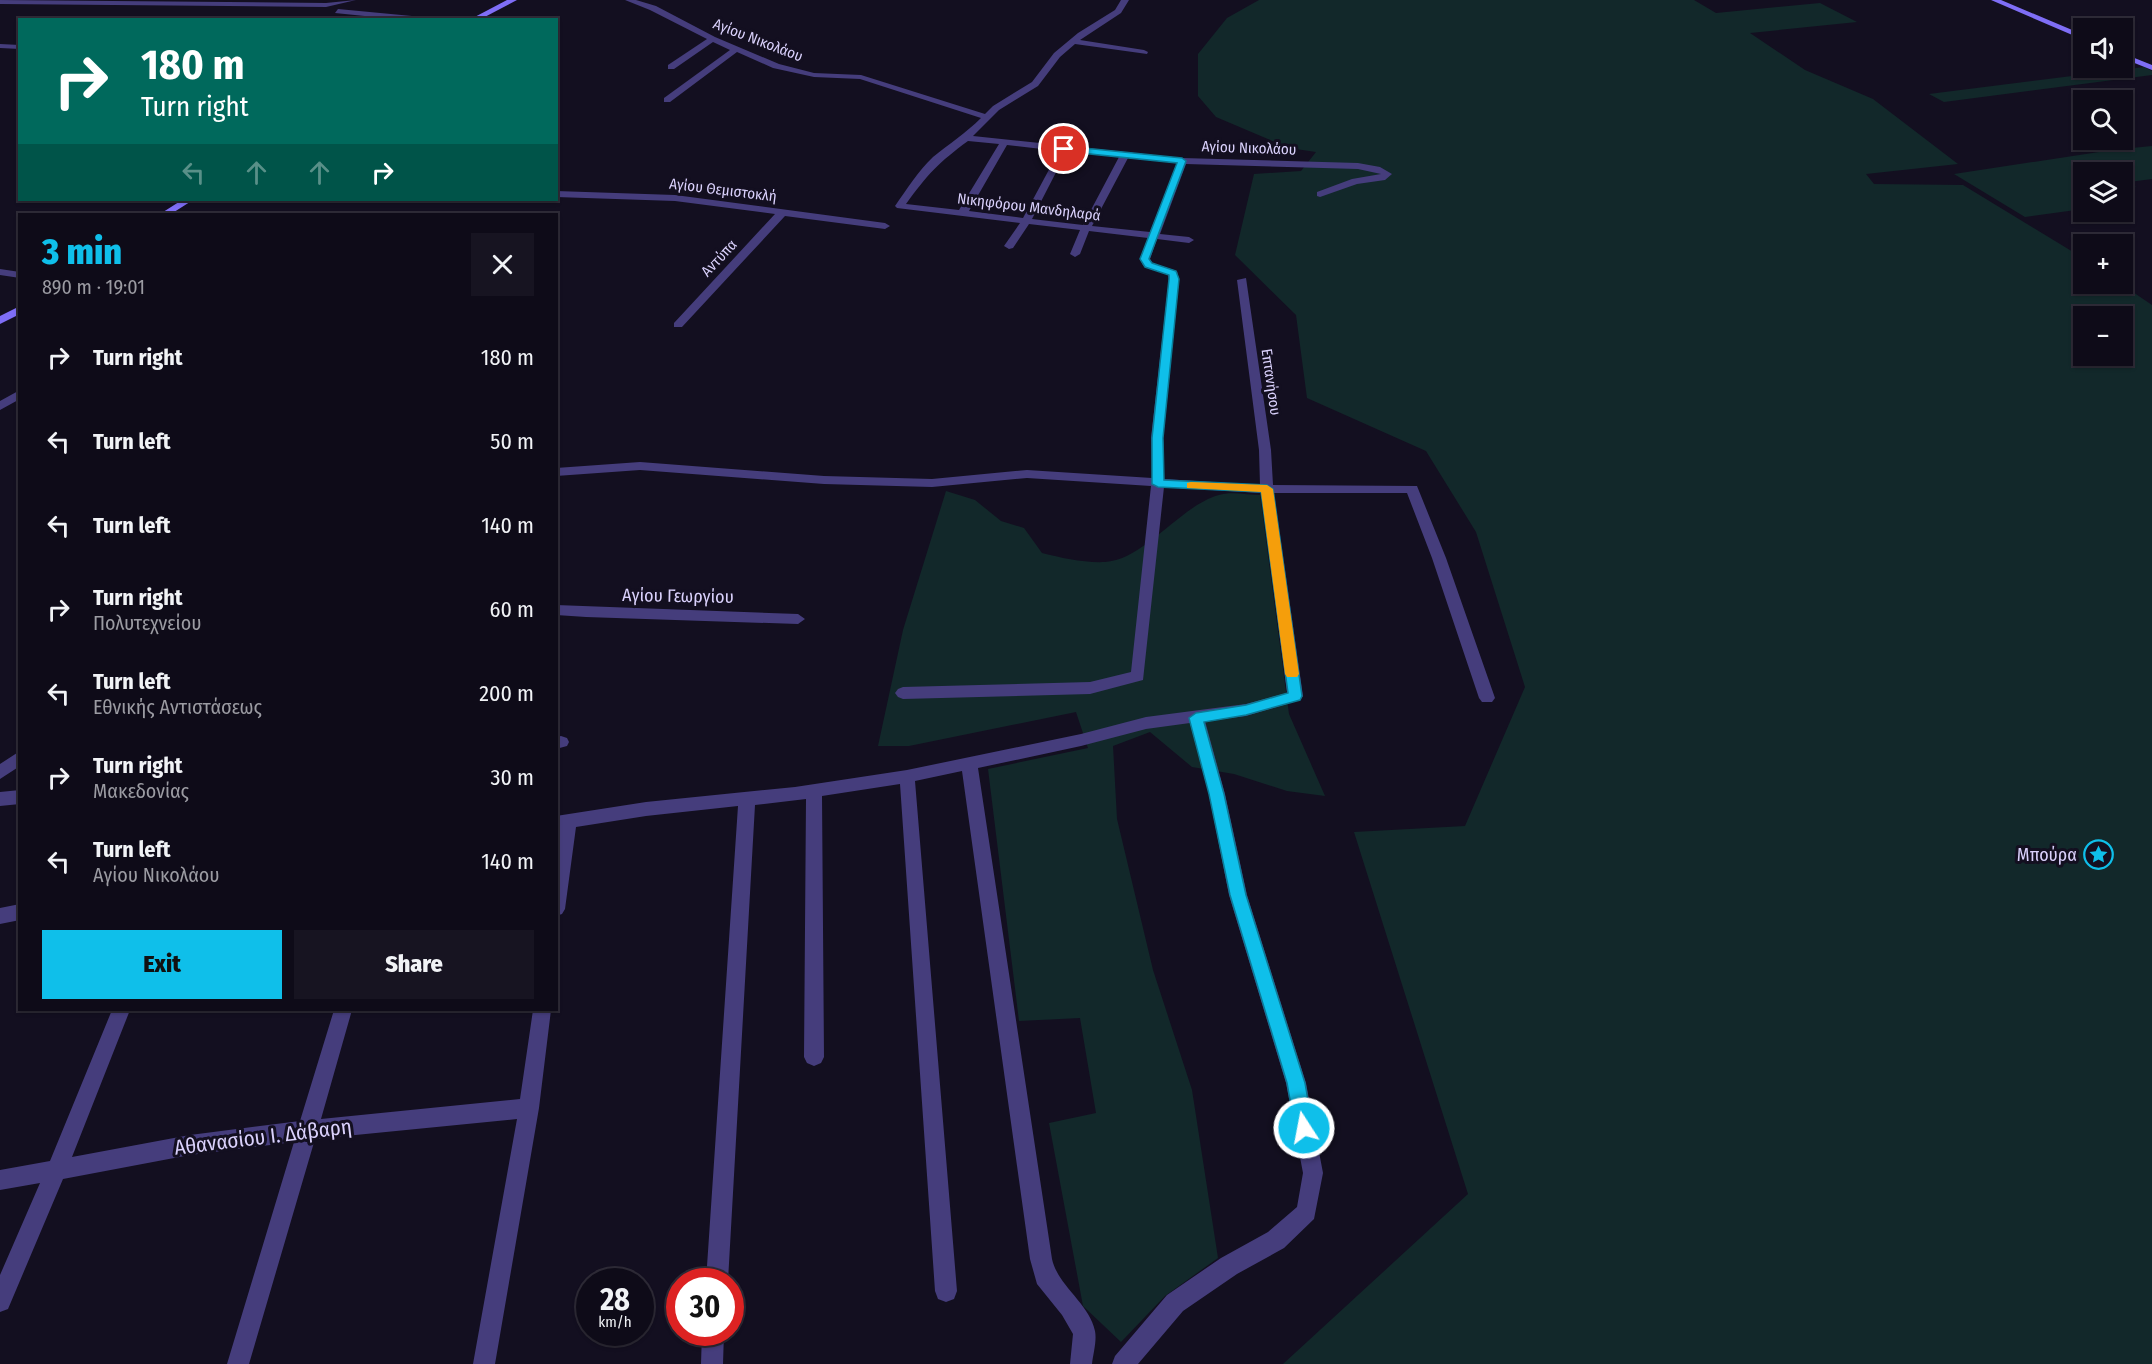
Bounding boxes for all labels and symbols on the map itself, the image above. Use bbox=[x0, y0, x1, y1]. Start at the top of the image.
street label: Αγίου Νικολάου bbox=[710, 15, 806, 65]
pin bbox=[1038, 123, 1089, 174]
street label: Αγίου Νικολάου bbox=[1201, 137, 1297, 159]
street label: Αγίου Θεμιστοκλή bbox=[668, 174, 778, 206]
street label: Νικηφόρου Μανδηλαρά bbox=[956, 189, 1102, 225]
street label: Αντύπα bbox=[697, 236, 741, 280]
street label: Επτανήσου bbox=[1257, 348, 1285, 416]
street label: Αγίου Γεωργίου bbox=[622, 584, 734, 608]
place icon: Μπούρα bbox=[2082, 839, 2114, 871]
place label: Μπούρα bbox=[2017, 844, 2077, 866]
position arrow bbox=[1272, 1096, 1336, 1160]
street label: Αθανασίου Ι. Δάβαρη bbox=[173, 1113, 353, 1161]
speed limit sign: 30 bbox=[666, 1268, 744, 1346]

